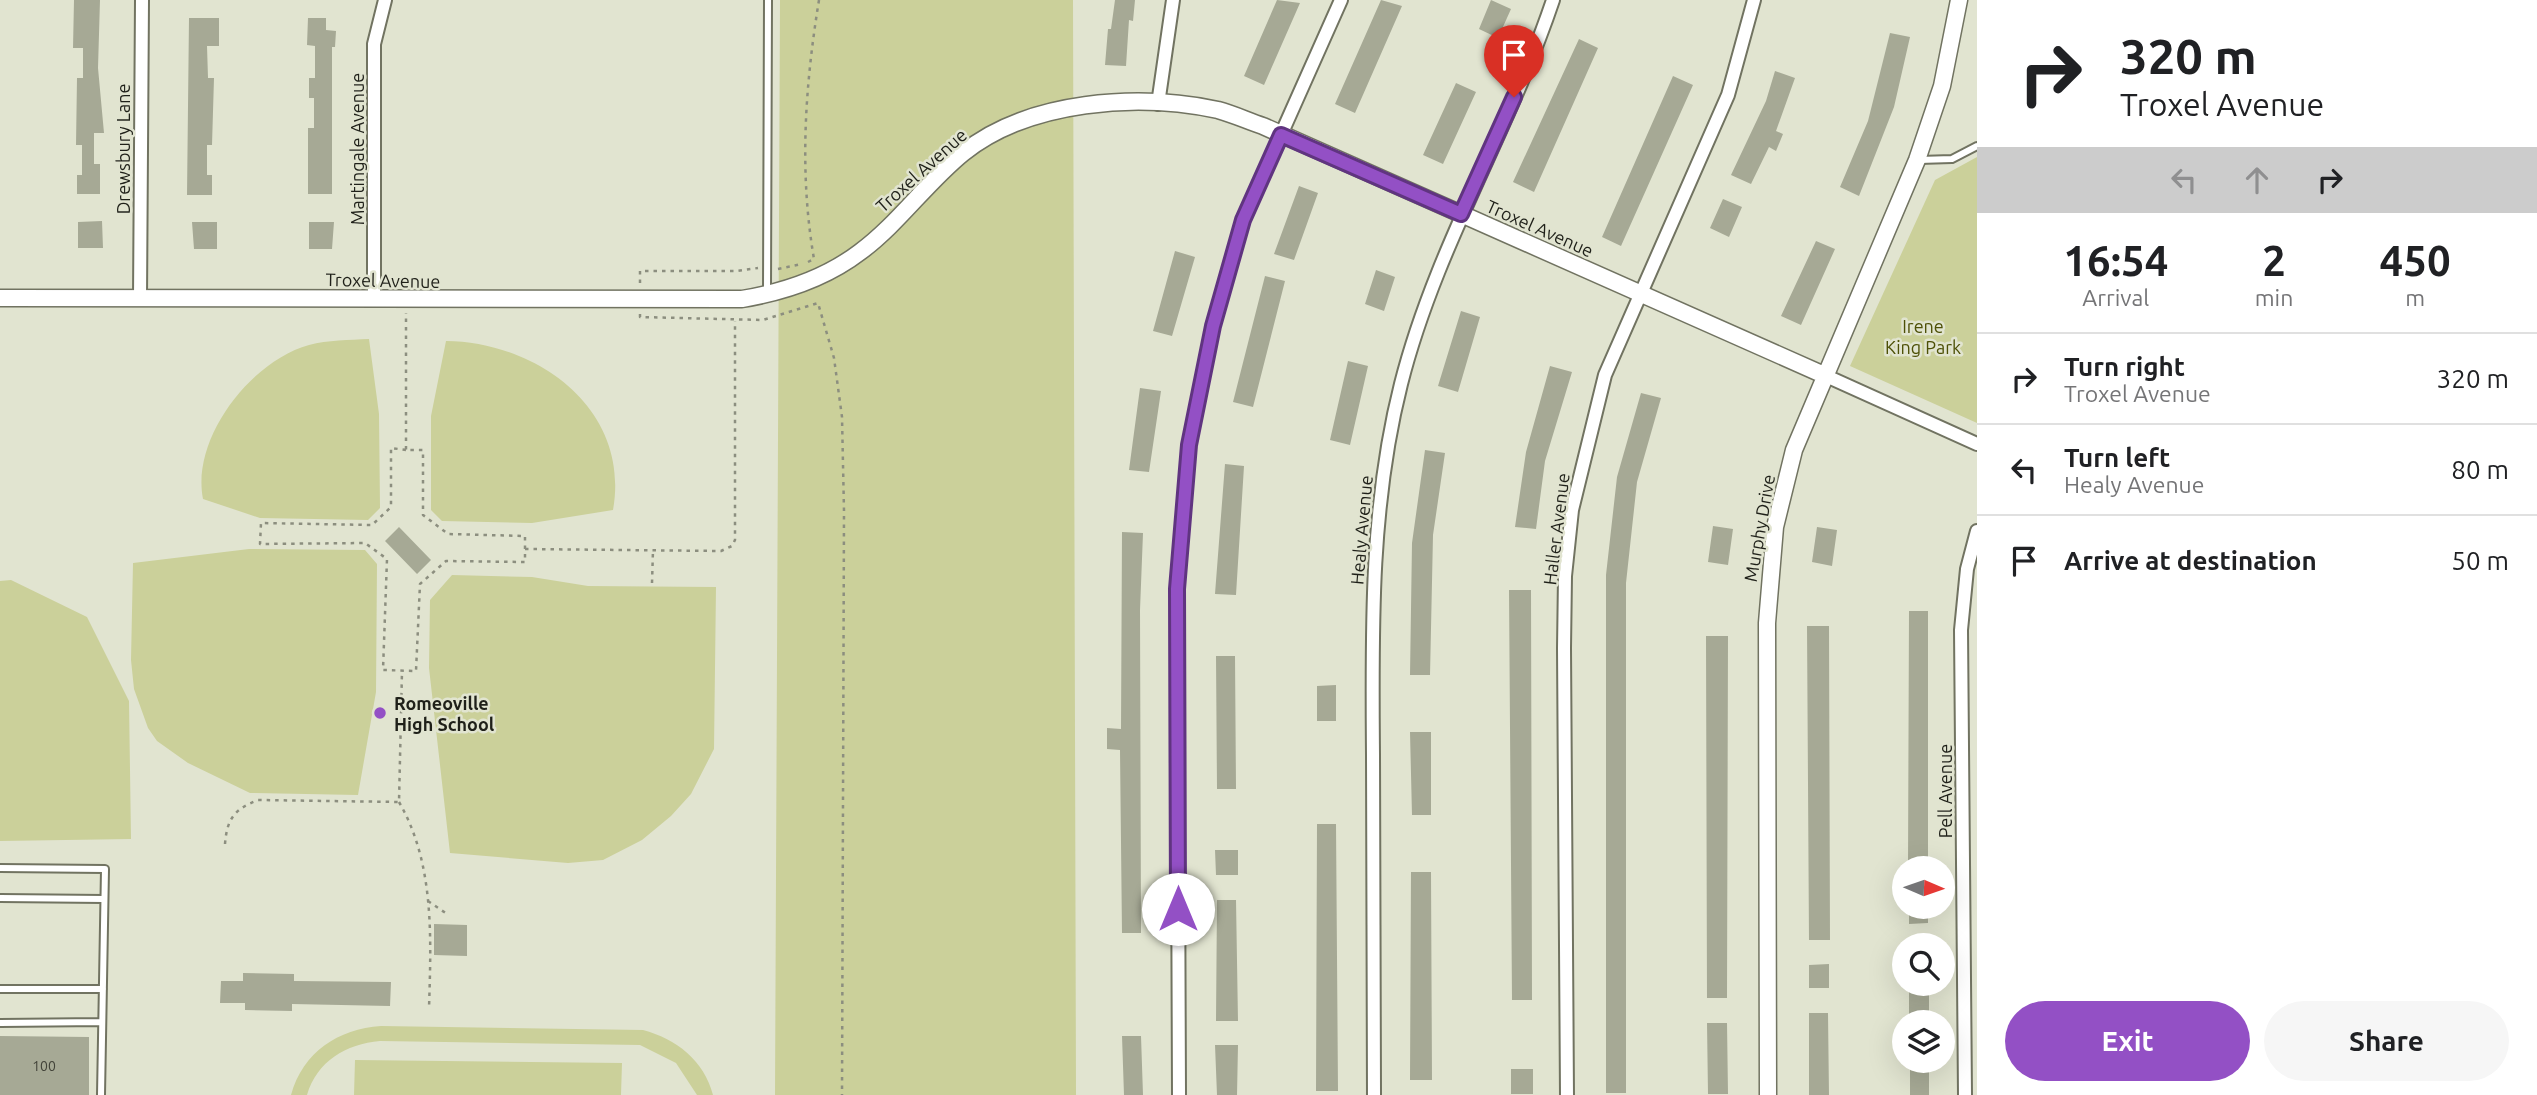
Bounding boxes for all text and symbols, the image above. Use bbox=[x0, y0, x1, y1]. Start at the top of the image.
pin bbox=[1484, 25, 1544, 97]
icon: right bbox=[2005, 28, 2096, 119]
text: 320 m bbox=[2120, 28, 2257, 83]
icon: arrive bbox=[1495, 36, 1533, 74]
street label: Martingale Avenue bbox=[347, 73, 367, 225]
street label: Drewsbury Lane bbox=[113, 84, 133, 214]
text: Troxel Avenue bbox=[2120, 86, 2324, 122]
street label: Troxel Avenue bbox=[872, 124, 970, 216]
icon: left bbox=[2165, 161, 2203, 199]
icon: ahead bbox=[2238, 161, 2276, 199]
icon: right bbox=[2311, 161, 2349, 199]
street label: Troxel Avenue bbox=[1483, 196, 1597, 260]
text: 16:54 bbox=[2063, 237, 2168, 284]
text: 2 bbox=[2262, 237, 2286, 284]
text: 450 bbox=[2380, 237, 2451, 284]
street label: Troxel Avenue bbox=[325, 269, 441, 291]
text: Arrival bbox=[2082, 285, 2149, 310]
text: min bbox=[2255, 285, 2293, 310]
text: m bbox=[2405, 285, 2425, 310]
park label: Irene King Park bbox=[1885, 316, 1961, 357]
text: Turn right bbox=[2064, 352, 2185, 381]
icon: right bbox=[2005, 360, 2043, 398]
text: 320 m bbox=[2437, 364, 2509, 393]
text: Troxel Avenue bbox=[2064, 381, 2211, 406]
text: Turn left bbox=[2064, 443, 2170, 472]
icon: left bbox=[2005, 451, 2043, 489]
text: 80 m bbox=[2451, 455, 2509, 484]
street label: Haller Avenue bbox=[1539, 472, 1573, 586]
text: Healy Avenue bbox=[2064, 472, 2204, 497]
street label: Murphy Drive bbox=[1740, 473, 1778, 583]
street label: Healy Avenue bbox=[1346, 474, 1376, 586]
icon: arrive bbox=[2005, 542, 2043, 580]
text: Arrive at destination bbox=[2064, 546, 2317, 575]
text: 50 m bbox=[2451, 546, 2509, 575]
place label: Romeoville High School bbox=[394, 693, 495, 734]
marker: Romeoville High School bbox=[372, 705, 388, 721]
street label: Pell Avenue bbox=[1935, 744, 1955, 838]
north arrow bbox=[1892, 856, 1955, 919]
map controls bbox=[1892, 856, 1955, 1073]
position arrow bbox=[1141, 872, 1215, 946]
button: search bbox=[1892, 933, 1955, 996]
button: Exit bbox=[2005, 1001, 2250, 1081]
button: Share bbox=[2264, 1001, 2509, 1081]
button: layers bbox=[1892, 1010, 1955, 1073]
house number: 100 bbox=[32, 1058, 56, 1074]

